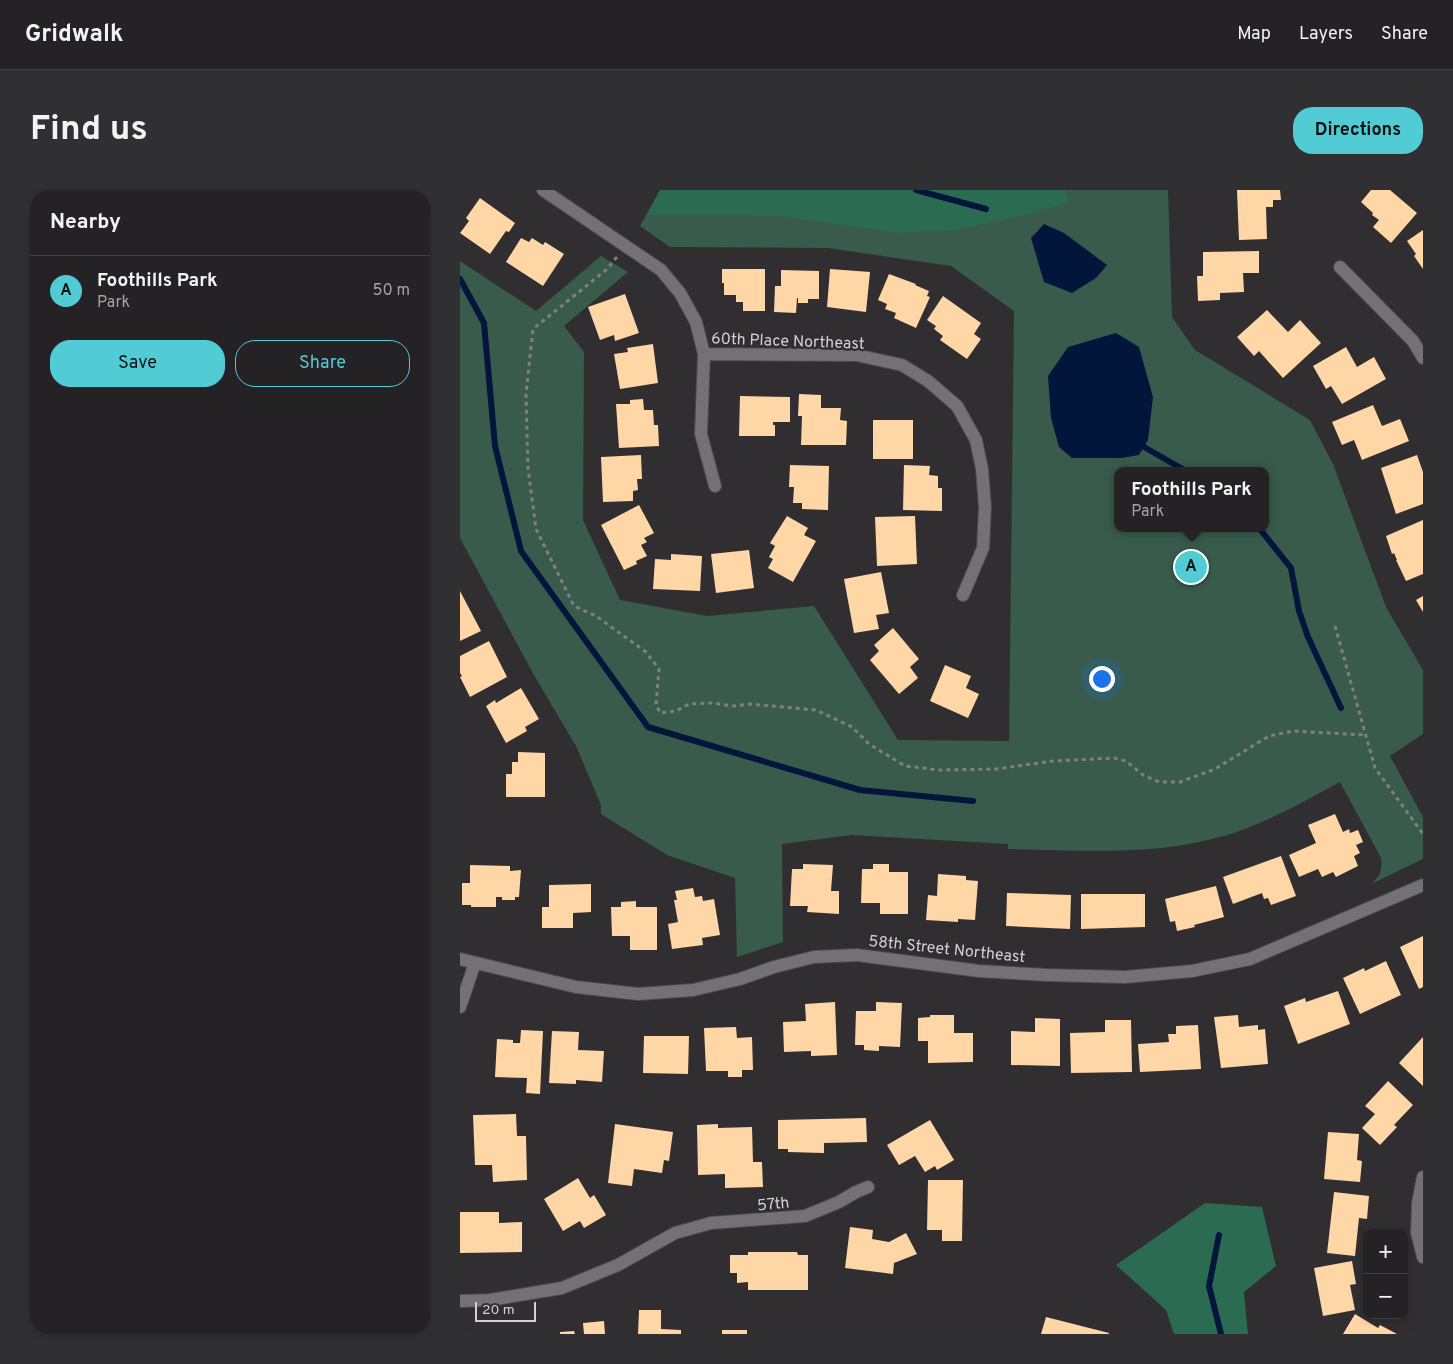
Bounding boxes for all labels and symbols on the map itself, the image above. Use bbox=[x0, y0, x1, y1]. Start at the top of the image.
street label: 60th Place Northeast bbox=[711, 329, 865, 355]
pin: A bbox=[1175, 548, 1207, 586]
your location bbox=[1089, 666, 1115, 692]
street label: 58th Street Northeast bbox=[867, 932, 1026, 968]
street label: 57th bbox=[756, 1194, 790, 1216]
scale bar bbox=[475, 1299, 536, 1322]

